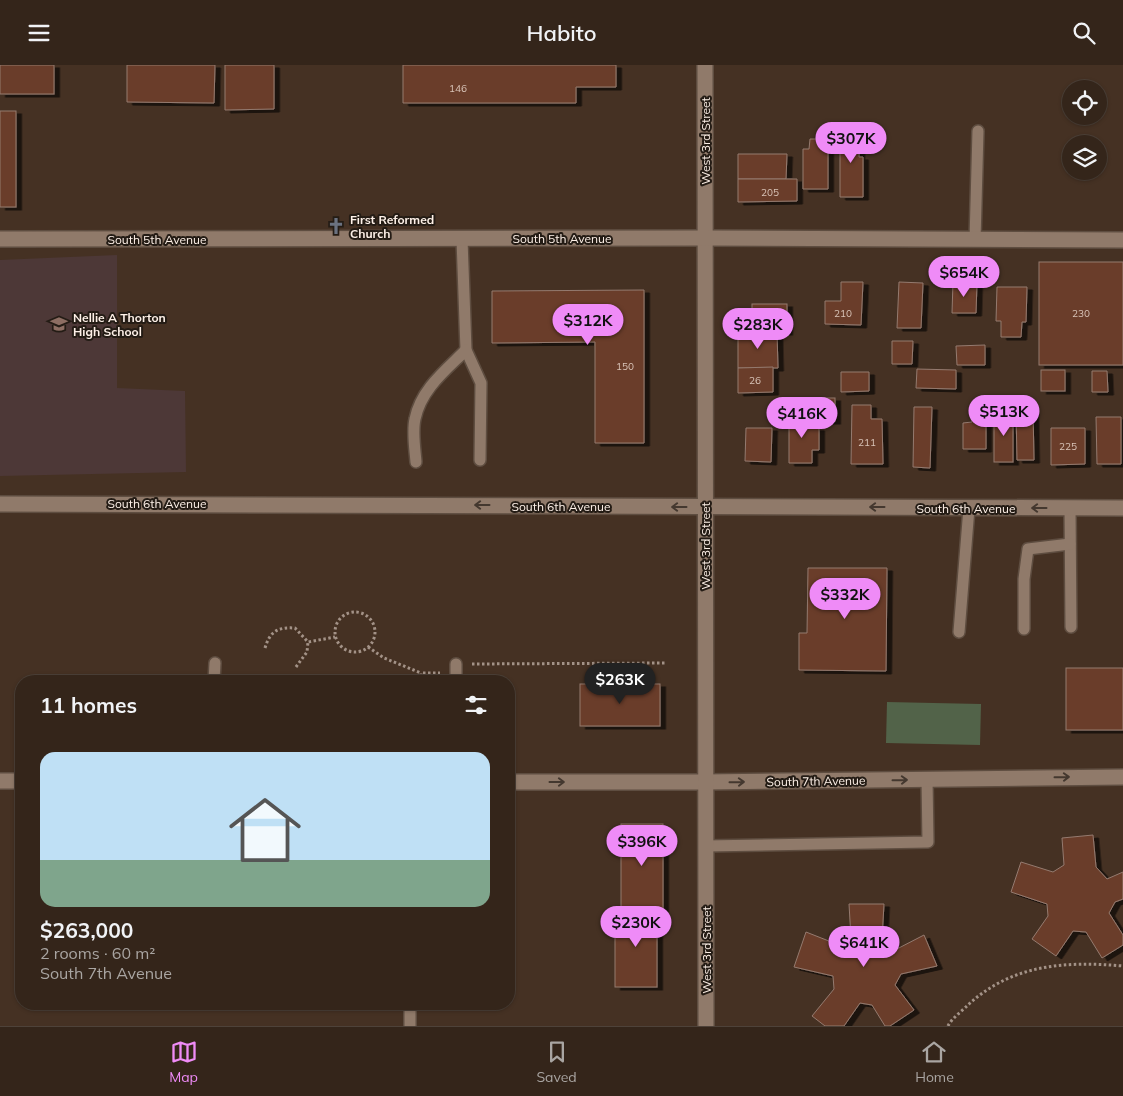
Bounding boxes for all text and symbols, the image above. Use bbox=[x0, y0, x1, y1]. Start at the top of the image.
icon: menu bbox=[25, 19, 53, 47]
text: Habito bbox=[527, 19, 596, 47]
icon: search bbox=[1070, 19, 1098, 47]
map controls bbox=[1062, 80, 1107, 180]
button: locate bbox=[1062, 80, 1107, 125]
house number: 146 bbox=[449, 82, 467, 95]
street label: West 3rd Street bbox=[698, 97, 713, 185]
pin: $307K bbox=[816, 121, 886, 164]
text: $307K bbox=[826, 128, 876, 148]
button: layers bbox=[1062, 135, 1107, 180]
house number: 205 bbox=[761, 186, 779, 199]
place label: First Reformed Church bbox=[350, 212, 434, 241]
church icon: First Reformed Church bbox=[326, 216, 346, 236]
street label: South 5th Avenue bbox=[513, 231, 611, 246]
street label: South 5th Avenue bbox=[108, 232, 206, 247]
pin: $654K bbox=[929, 255, 999, 298]
text: $654K bbox=[939, 262, 989, 282]
pin: $312K bbox=[553, 303, 623, 346]
pin: $283K bbox=[723, 307, 793, 350]
house number: 210 bbox=[834, 307, 852, 320]
house number: 230 bbox=[1072, 307, 1090, 320]
place label: Nellie A Thorton High School bbox=[73, 310, 166, 339]
text: $312K bbox=[563, 310, 613, 330]
school or university icon: Nellie A Thorton High School bbox=[49, 314, 69, 334]
text: $283K bbox=[733, 314, 783, 334]
house number: 150 bbox=[616, 360, 634, 373]
house number: 26 bbox=[749, 374, 761, 387]
pin: $513K bbox=[969, 395, 1039, 437]
pin: $416K bbox=[767, 397, 837, 439]
text: $513K bbox=[979, 401, 1029, 421]
text: $416K bbox=[777, 403, 827, 423]
house number: 211 bbox=[858, 436, 876, 449]
house number: 225 bbox=[1059, 440, 1077, 453]
street label: South 6th Avenue bbox=[108, 496, 206, 511]
street label: South 6th Avenue bbox=[512, 499, 610, 514]
one-way arrow bbox=[474, 500, 490, 510]
street label: South 6th Avenue bbox=[917, 501, 1015, 516]
one-way arrow bbox=[672, 502, 688, 512]
street label: West 3rd Street bbox=[698, 502, 713, 590]
one-way arrow bbox=[869, 503, 885, 512]
one-way arrow bbox=[1032, 503, 1048, 513]
pin: $332K bbox=[810, 577, 880, 620]
text: $332K bbox=[820, 584, 870, 604]
pin: $263K bbox=[585, 663, 655, 705]
text: $263K bbox=[595, 669, 645, 689]
icon: filters bbox=[462, 691, 490, 719]
text: 11 homes bbox=[40, 692, 137, 718]
one-way arrow bbox=[1054, 772, 1070, 782]
street label: South 7th Avenue bbox=[766, 773, 866, 789]
one-way arrow bbox=[892, 775, 908, 784]
one-way arrow bbox=[549, 777, 565, 787]
one-way arrow bbox=[729, 777, 745, 787]
icon: home bbox=[220, 785, 310, 875]
pin: $396K bbox=[607, 825, 677, 867]
text: $396K bbox=[617, 831, 667, 851]
pin: $230K bbox=[601, 905, 671, 948]
street label: West 3rd Street bbox=[699, 906, 714, 994]
text: $230K bbox=[611, 912, 661, 932]
text: $263,000 bbox=[40, 917, 133, 943]
pin: $641K bbox=[829, 925, 899, 968]
text: $641K bbox=[839, 932, 889, 952]
text: 2 rooms · 60 m² bbox=[40, 943, 155, 963]
text: South 7th Avenue bbox=[40, 963, 172, 983]
tab: Map bbox=[169, 1038, 198, 1086]
tab: Saved bbox=[536, 1038, 577, 1086]
tab: Home bbox=[915, 1038, 954, 1086]

